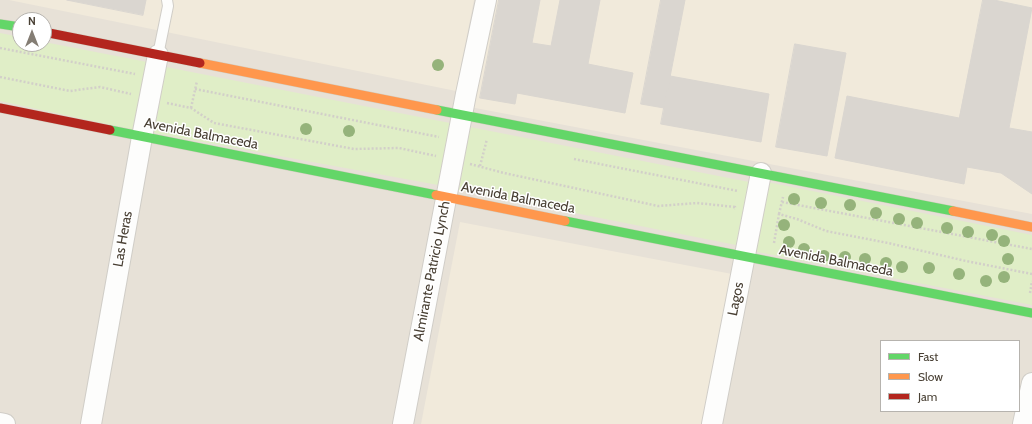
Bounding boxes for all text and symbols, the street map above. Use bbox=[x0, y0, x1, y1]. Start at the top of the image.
north arrow bbox=[12, 12, 52, 52]
text: N bbox=[28, 14, 36, 28]
street label: Avenida Balmaceda bbox=[143, 115, 259, 153]
street label: Avenida Balmaceda bbox=[460, 179, 576, 217]
street label: Almirante Patricio Lynch bbox=[410, 200, 454, 342]
street label: Las Heras bbox=[110, 210, 136, 268]
street label: Avenida Balmaceda bbox=[778, 242, 894, 280]
street label: Lagos bbox=[724, 281, 748, 317]
legend bbox=[880, 340, 1020, 412]
text: Fast bbox=[918, 349, 938, 364]
text: Slow bbox=[918, 369, 943, 384]
text: Jam bbox=[918, 389, 937, 404]

